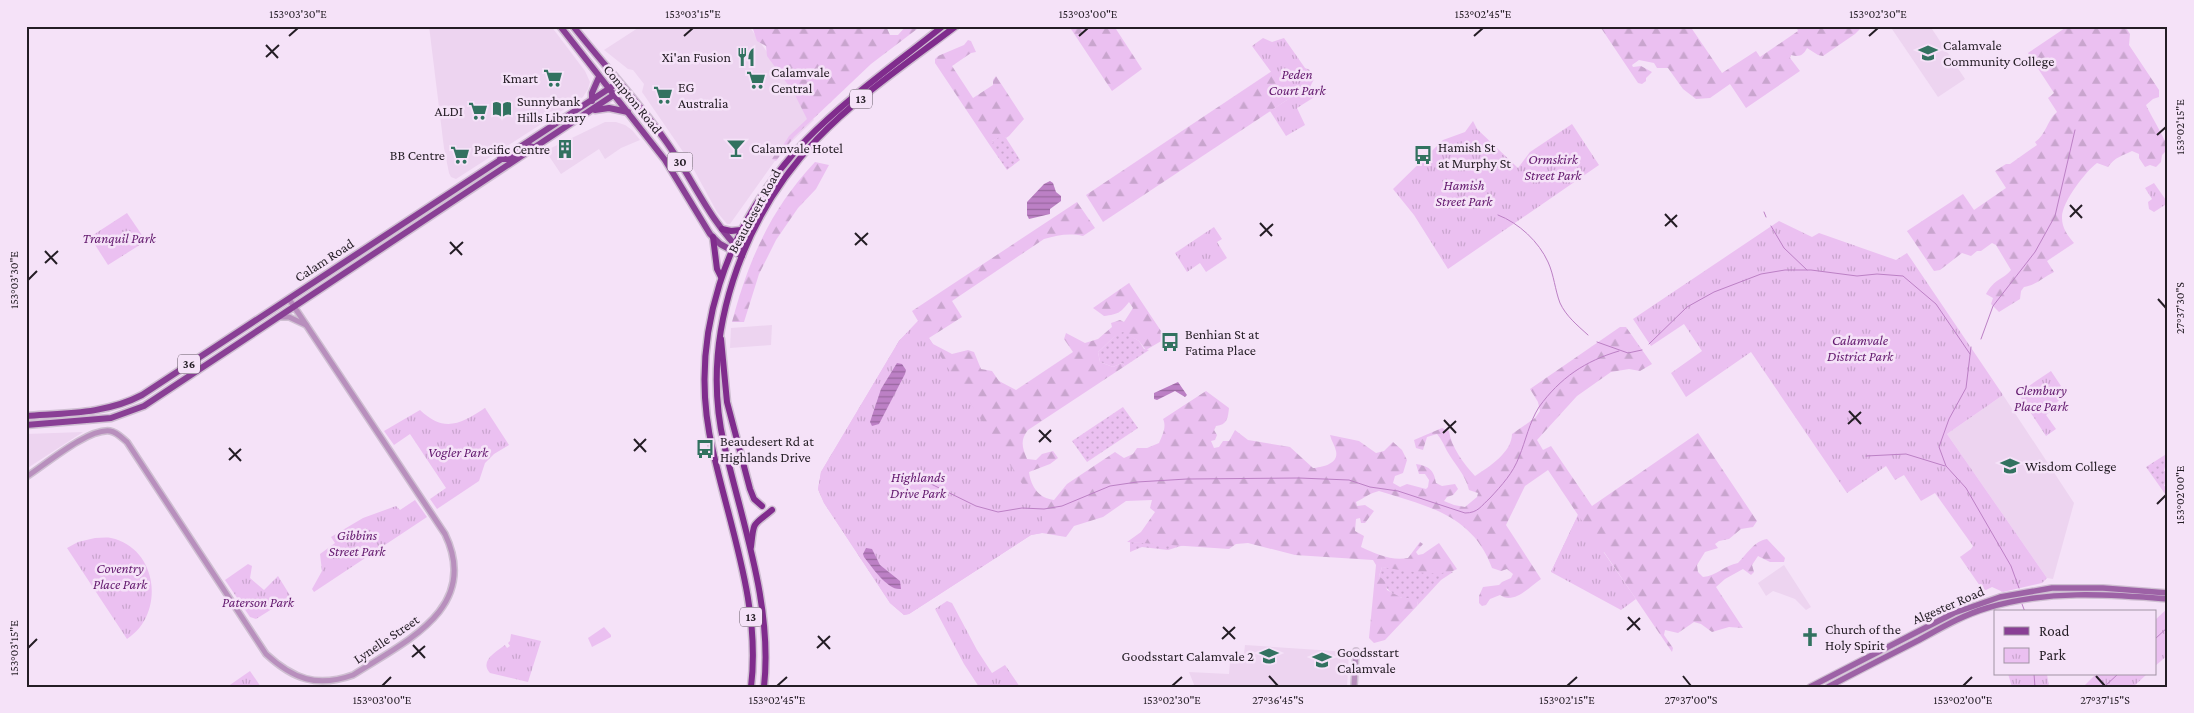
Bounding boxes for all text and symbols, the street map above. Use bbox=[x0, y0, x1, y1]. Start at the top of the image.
text: 153°03'30"E bbox=[269, 7, 327, 21]
text: 153°03'15"E bbox=[665, 7, 721, 21]
text: 153°03'00"E bbox=[1059, 7, 1118, 21]
text: 153°02'45"E bbox=[1455, 7, 1512, 21]
text: 153°02'30"E bbox=[1849, 7, 1907, 21]
place label: Calamvale Community College bbox=[1943, 37, 2054, 69]
school or university icon: Calamvale Community College bbox=[1917, 42, 1939, 64]
restaurant icon: Xi'an Fusion bbox=[735, 46, 757, 68]
place label: Xi'an Fusion bbox=[662, 49, 731, 65]
street label: Compton Road bbox=[600, 61, 666, 137]
place label: Calamvale Central bbox=[771, 64, 830, 96]
park label: Peden Court Park bbox=[1268, 66, 1326, 98]
supermarket icon: Kmart bbox=[542, 67, 564, 89]
supermarket icon: Calamvale Central bbox=[745, 69, 767, 91]
place label: Kmart bbox=[503, 70, 538, 86]
place label: EG Australia bbox=[678, 79, 729, 111]
supermarket icon: EG Australia bbox=[652, 84, 674, 106]
road number: 13 bbox=[850, 90, 872, 108]
place label: Sunnybank Hills Library bbox=[517, 93, 586, 125]
library icon: Sunnybank Hills Library bbox=[491, 98, 513, 120]
text: 153°02'15"E bbox=[2173, 99, 2187, 155]
supermarket icon: ALDI bbox=[467, 100, 489, 122]
place label: ALDI bbox=[434, 103, 463, 119]
bar icon: Calamvale Hotel bbox=[725, 137, 747, 159]
building icon: Pacific Centre bbox=[554, 138, 576, 160]
place label: Hamish St at Murphy St bbox=[1438, 139, 1511, 171]
place label: Calamvale Hotel bbox=[751, 140, 843, 156]
place label: Pacific Centre bbox=[474, 141, 550, 157]
supermarket icon: BB Centre bbox=[449, 144, 471, 166]
bus stop icon: Hamish St at Murphy St bbox=[1412, 144, 1434, 166]
place label: BB Centre bbox=[390, 147, 445, 163]
park label: Ormskirk Street Park bbox=[1525, 151, 1582, 183]
road number: 30 bbox=[668, 152, 692, 172]
street label: Beaudesert Road bbox=[724, 166, 784, 256]
park label: Hamish Street Park bbox=[1436, 177, 1493, 209]
park label: Tranquil Park bbox=[82, 230, 156, 246]
street label: Calam Road bbox=[292, 235, 357, 285]
text: 153°03'30"E bbox=[7, 251, 21, 309]
text: 27°37'30"S bbox=[2173, 282, 2187, 334]
place label: Benhian St at Fatima Place bbox=[1185, 326, 1259, 358]
bus stop icon: Benhian St at Fatima Place bbox=[1159, 331, 1181, 353]
park label: Calamvale District Park bbox=[1827, 332, 1894, 364]
road number: 36 bbox=[178, 354, 200, 374]
park label: Clembury Place Park bbox=[2014, 382, 2069, 414]
place label: Beaudesert Rd at Highlands Drive bbox=[720, 433, 814, 465]
bus stop icon: Beaudesert Rd at Highlands Drive bbox=[694, 438, 716, 460]
park label: Vogler Park bbox=[428, 444, 489, 460]
school or university icon: Wisdom College bbox=[1999, 455, 2021, 477]
place label: Wisdom College bbox=[2025, 458, 2116, 474]
text: 153°02'00"E bbox=[2173, 465, 2187, 524]
park label: Highlands Drive Park bbox=[890, 469, 947, 501]
park label: Gibbins Street Park bbox=[329, 527, 386, 559]
park label: Coventry Place Park bbox=[93, 560, 148, 592]
street label: Algester Road bbox=[1910, 582, 1987, 627]
park label: Paterson Park bbox=[222, 594, 295, 610]
road number: 13 bbox=[740, 608, 762, 626]
legend bbox=[1994, 610, 2156, 676]
street label: Lynelle Street bbox=[350, 611, 422, 667]
text: 153°03'15"E bbox=[7, 620, 21, 676]
place label: Church of the Holy Spirit bbox=[1825, 621, 1901, 653]
text: Road bbox=[2039, 623, 2070, 639]
church icon: Church of the Holy Spirit bbox=[1799, 626, 1821, 648]
place label: Goodsstart Calamvale bbox=[1337, 644, 1399, 676]
school or university icon: Goodsstart Calamvale 2 bbox=[1258, 645, 1280, 667]
text: Park bbox=[2039, 647, 2066, 663]
place label: Goodsstart Calamvale 2 bbox=[1122, 648, 1254, 664]
school or university icon: Goodsstart Calamvale bbox=[1311, 649, 1333, 671]
text: 153°03'00"E bbox=[353, 693, 412, 707]
text: 153°02'45"E bbox=[749, 693, 806, 707]
text: 153°02'30"E bbox=[1143, 693, 1201, 707]
text: 27°36'45"S bbox=[1252, 693, 1304, 707]
text: 153°02'15"E bbox=[1539, 693, 1595, 707]
text: 27°37'00"S bbox=[1665, 693, 1718, 707]
text: 153°02'00"E bbox=[1934, 693, 1993, 707]
text: 27°37'15"S bbox=[2080, 693, 2130, 707]

